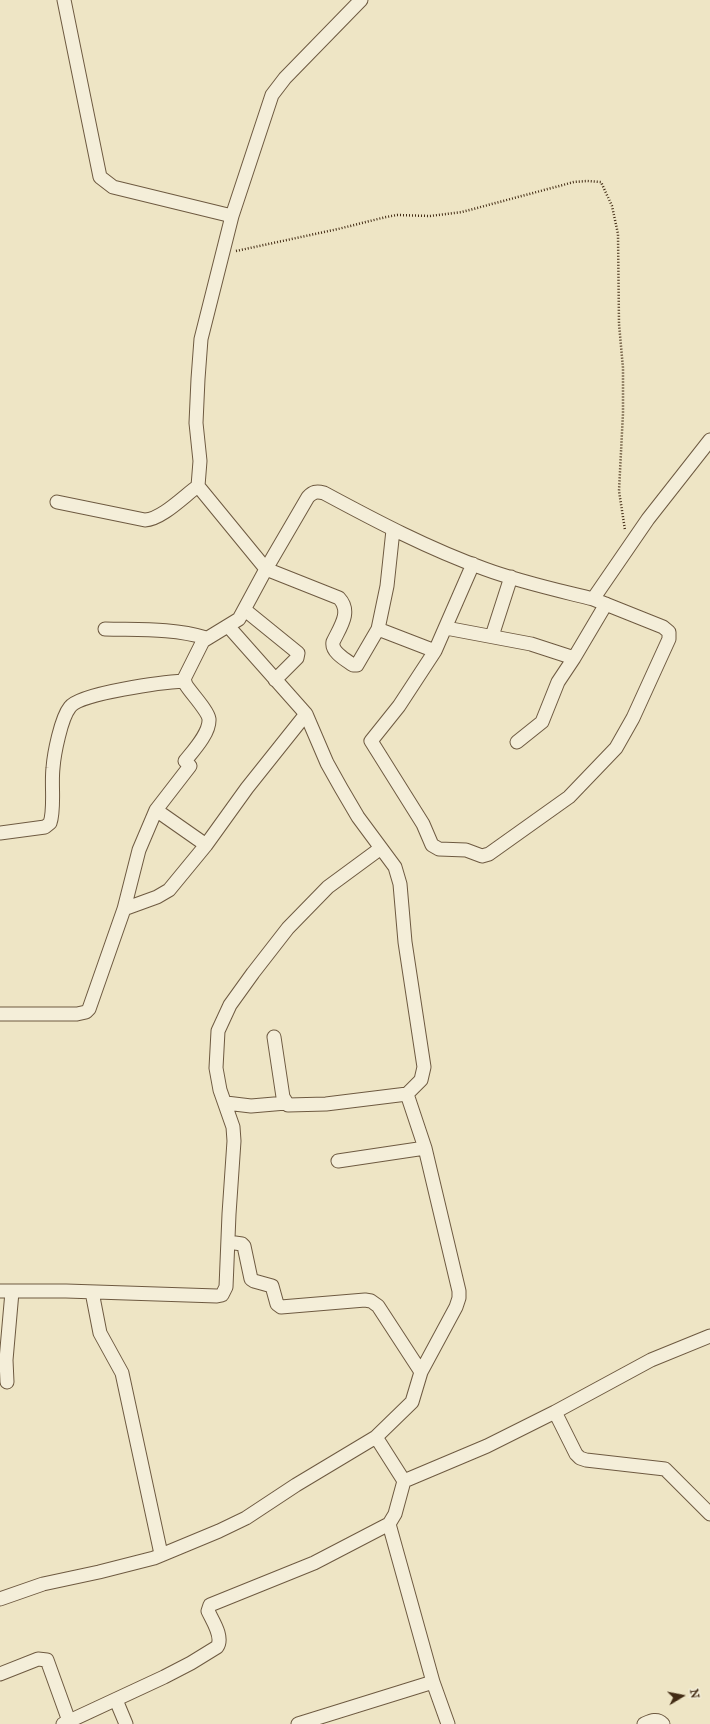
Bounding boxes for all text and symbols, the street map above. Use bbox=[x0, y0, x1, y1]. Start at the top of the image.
north arrow bbox=[662, 1676, 702, 1716]
text: N bbox=[687, 1688, 702, 1700]

